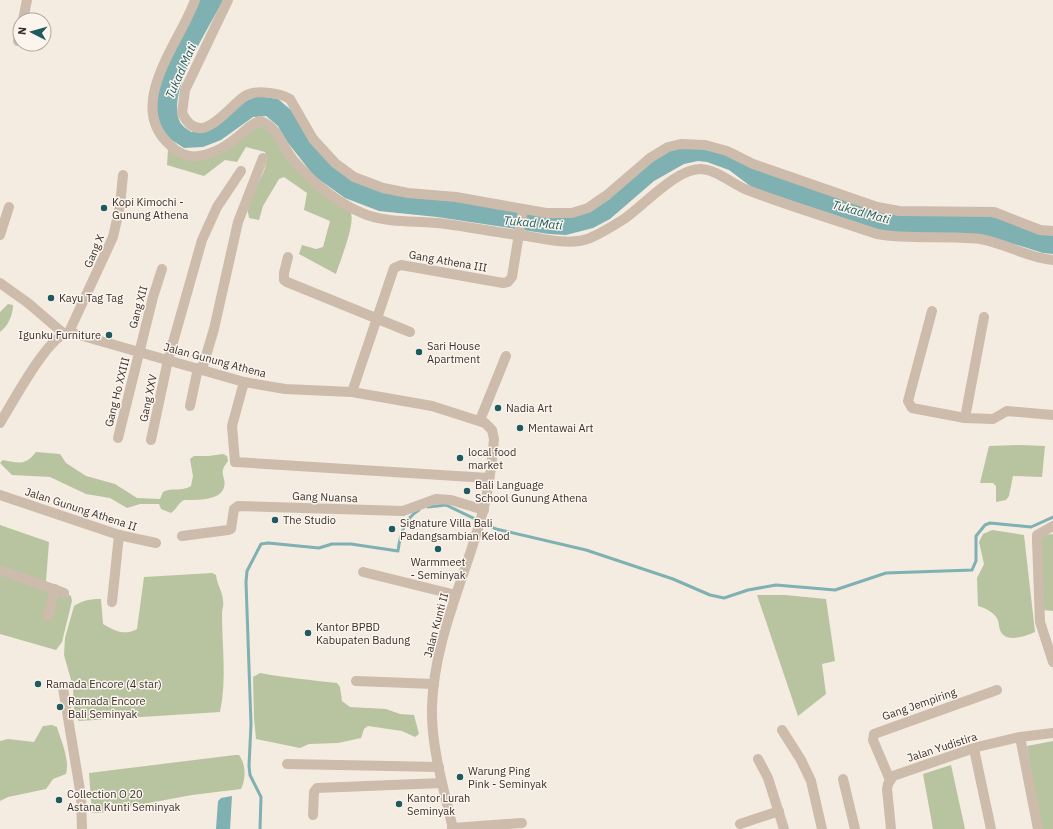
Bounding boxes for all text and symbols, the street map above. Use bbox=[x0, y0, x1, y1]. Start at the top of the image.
north arrow bbox=[12, 12, 52, 52]
text: N bbox=[15, 26, 29, 36]
water label: Tukad Mati bbox=[162, 40, 200, 101]
place label: Kopi Kimochi - Gunung Athena bbox=[112, 195, 188, 222]
water label: Tukad Mati bbox=[831, 197, 892, 227]
marker: Kopi Kimochi - Gunung Athena bbox=[99, 203, 109, 213]
water label: Tukad Mati bbox=[503, 212, 564, 233]
street label: Gang X bbox=[81, 232, 107, 270]
street label: Gang Athena III bbox=[408, 247, 488, 275]
street label: Gang XII bbox=[126, 284, 150, 330]
place label: Kayu Tag Tag bbox=[59, 291, 123, 305]
marker: Kayu Tag Tag bbox=[46, 293, 56, 303]
place label: Igunku Furniture bbox=[19, 328, 101, 342]
marker: Igunku Furniture bbox=[104, 330, 114, 340]
place label: Sari House Apartment bbox=[427, 339, 480, 366]
street label: Jalan Gunung Athena bbox=[162, 340, 268, 380]
marker: Sari House Apartment bbox=[414, 347, 424, 357]
street label: Gang Ho XXIII bbox=[102, 356, 132, 428]
street label: Gang XXV bbox=[136, 373, 160, 423]
place label: Nadia Art bbox=[506, 401, 552, 415]
marker: Nadia Art bbox=[493, 403, 503, 413]
place label: Mentawai Art bbox=[528, 421, 594, 435]
marker: Mentawai Art bbox=[515, 423, 525, 433]
place label: local food market bbox=[468, 445, 516, 472]
marker: local food market bbox=[455, 453, 465, 463]
place label: Bali Language School Gunung Athena bbox=[475, 478, 588, 505]
street label: Jalan Gunung Athena II bbox=[23, 484, 139, 534]
marker: Bali Language School Gunung Athena bbox=[462, 486, 472, 496]
street label: Gang Nuansa bbox=[292, 489, 358, 505]
place label: The Studio bbox=[283, 513, 336, 527]
marker: The Studio bbox=[270, 515, 280, 525]
place label: Signature Villa Bali Padangsambian Kelod bbox=[400, 516, 510, 543]
marker: Signature Villa Bali Padangsambian Kelod bbox=[387, 524, 397, 534]
marker: Warmmeet - Seminyak bbox=[433, 544, 443, 554]
place label: Warmmeet - Seminyak bbox=[411, 555, 466, 582]
street label: Jalan Kunti II bbox=[421, 591, 451, 659]
place label: Kantor BPBD Kabupaten Badung bbox=[316, 620, 410, 647]
marker: Kantor BPBD Kabupaten Badung bbox=[303, 628, 313, 638]
place label: Ramada Encore (4 star) bbox=[46, 677, 162, 691]
marker: Ramada Encore (4 star) bbox=[33, 679, 43, 689]
street label: Gang Jempiring bbox=[880, 685, 958, 723]
place label: Ramada Encore Bali Seminyak bbox=[68, 694, 145, 721]
marker: Ramada Encore Bali Seminyak bbox=[55, 702, 65, 712]
street label: Jalan Yudistira bbox=[905, 729, 979, 765]
place label: Warung Ping Pink - Seminyak bbox=[468, 764, 547, 791]
marker: Warung Ping Pink - Seminyak bbox=[455, 772, 465, 782]
place label: Collection O 20 Astana Kunti Seminyak bbox=[67, 787, 181, 814]
place label: Kantor Lurah Seminyak bbox=[407, 791, 470, 818]
marker: Collection O 20 Astana Kunti Seminyak bbox=[54, 795, 64, 805]
marker: Kantor Lurah Seminyak bbox=[394, 799, 404, 809]

